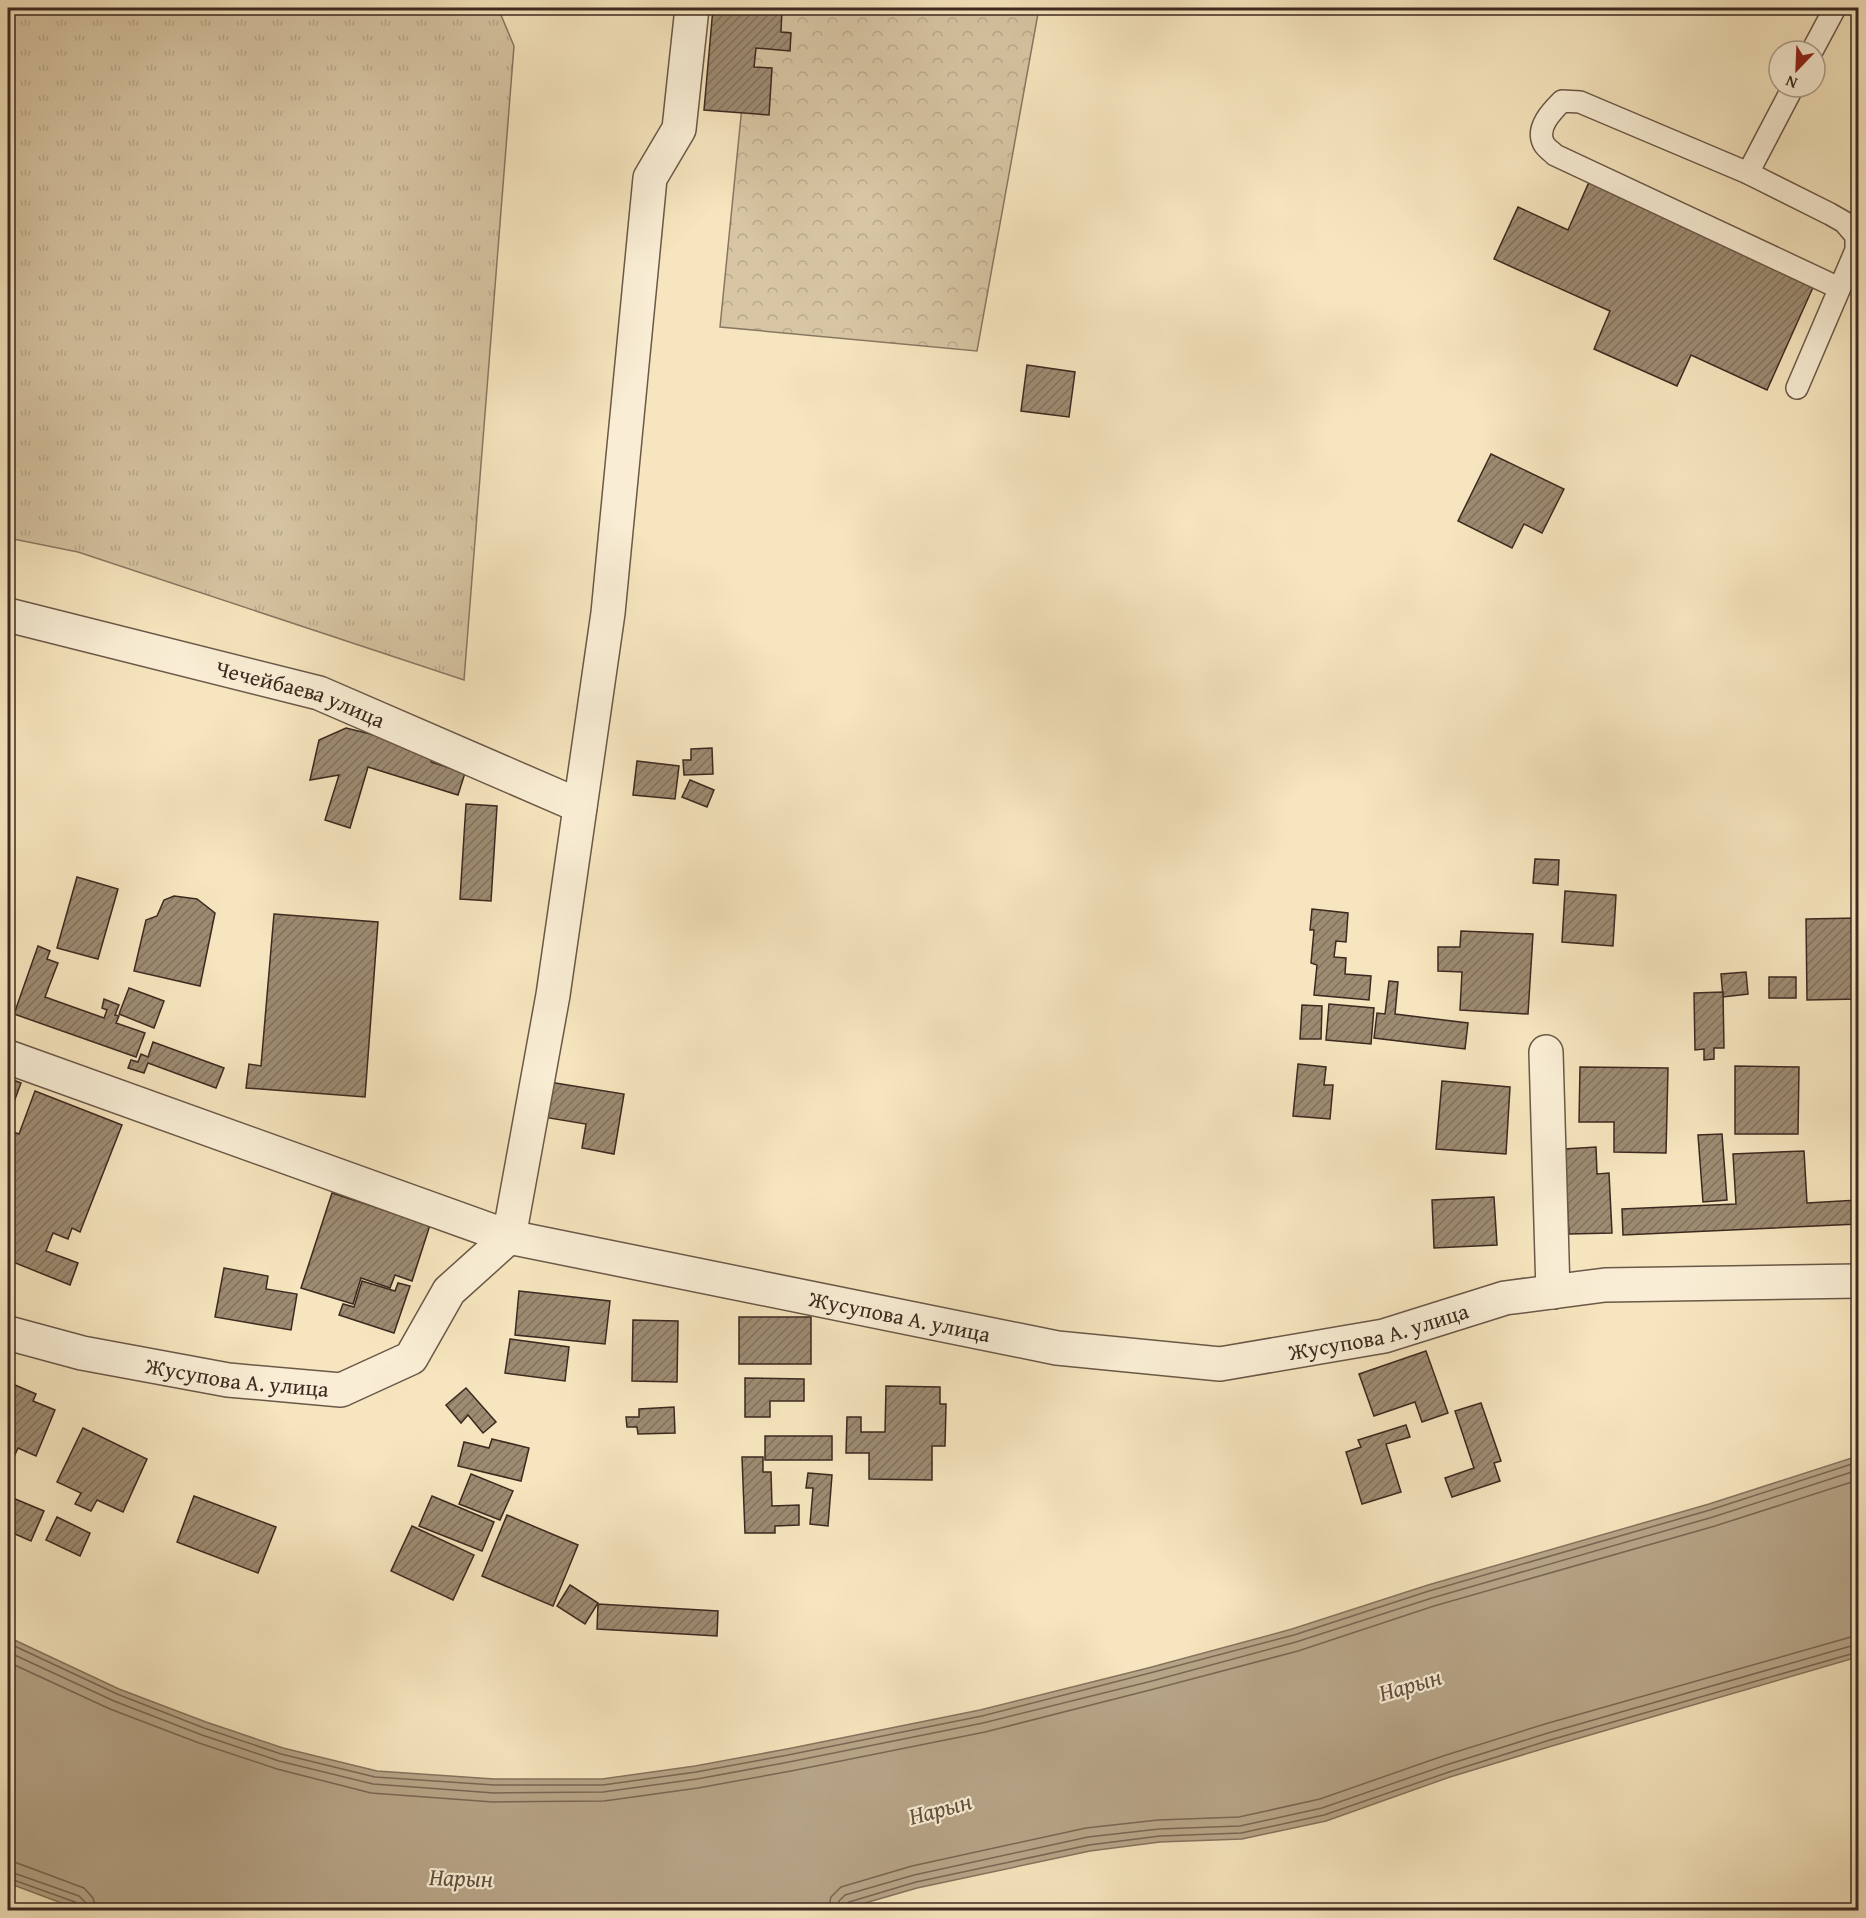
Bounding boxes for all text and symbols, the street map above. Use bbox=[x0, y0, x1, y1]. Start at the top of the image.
north arrow bbox=[1767, 39, 1827, 99]
text: N bbox=[1781, 70, 1801, 96]
street label: Чечейбаева улица bbox=[212, 652, 391, 736]
street label: Жусупова А. улица bbox=[805, 1282, 994, 1350]
street label: Жусупова А. улица bbox=[1285, 1294, 1473, 1368]
street label: Жусупова А. улица bbox=[142, 1349, 331, 1405]
water label: Нарын bbox=[1374, 1659, 1445, 1710]
water label: Нарын bbox=[904, 1783, 975, 1834]
water label: Нарын bbox=[428, 1859, 494, 1896]

